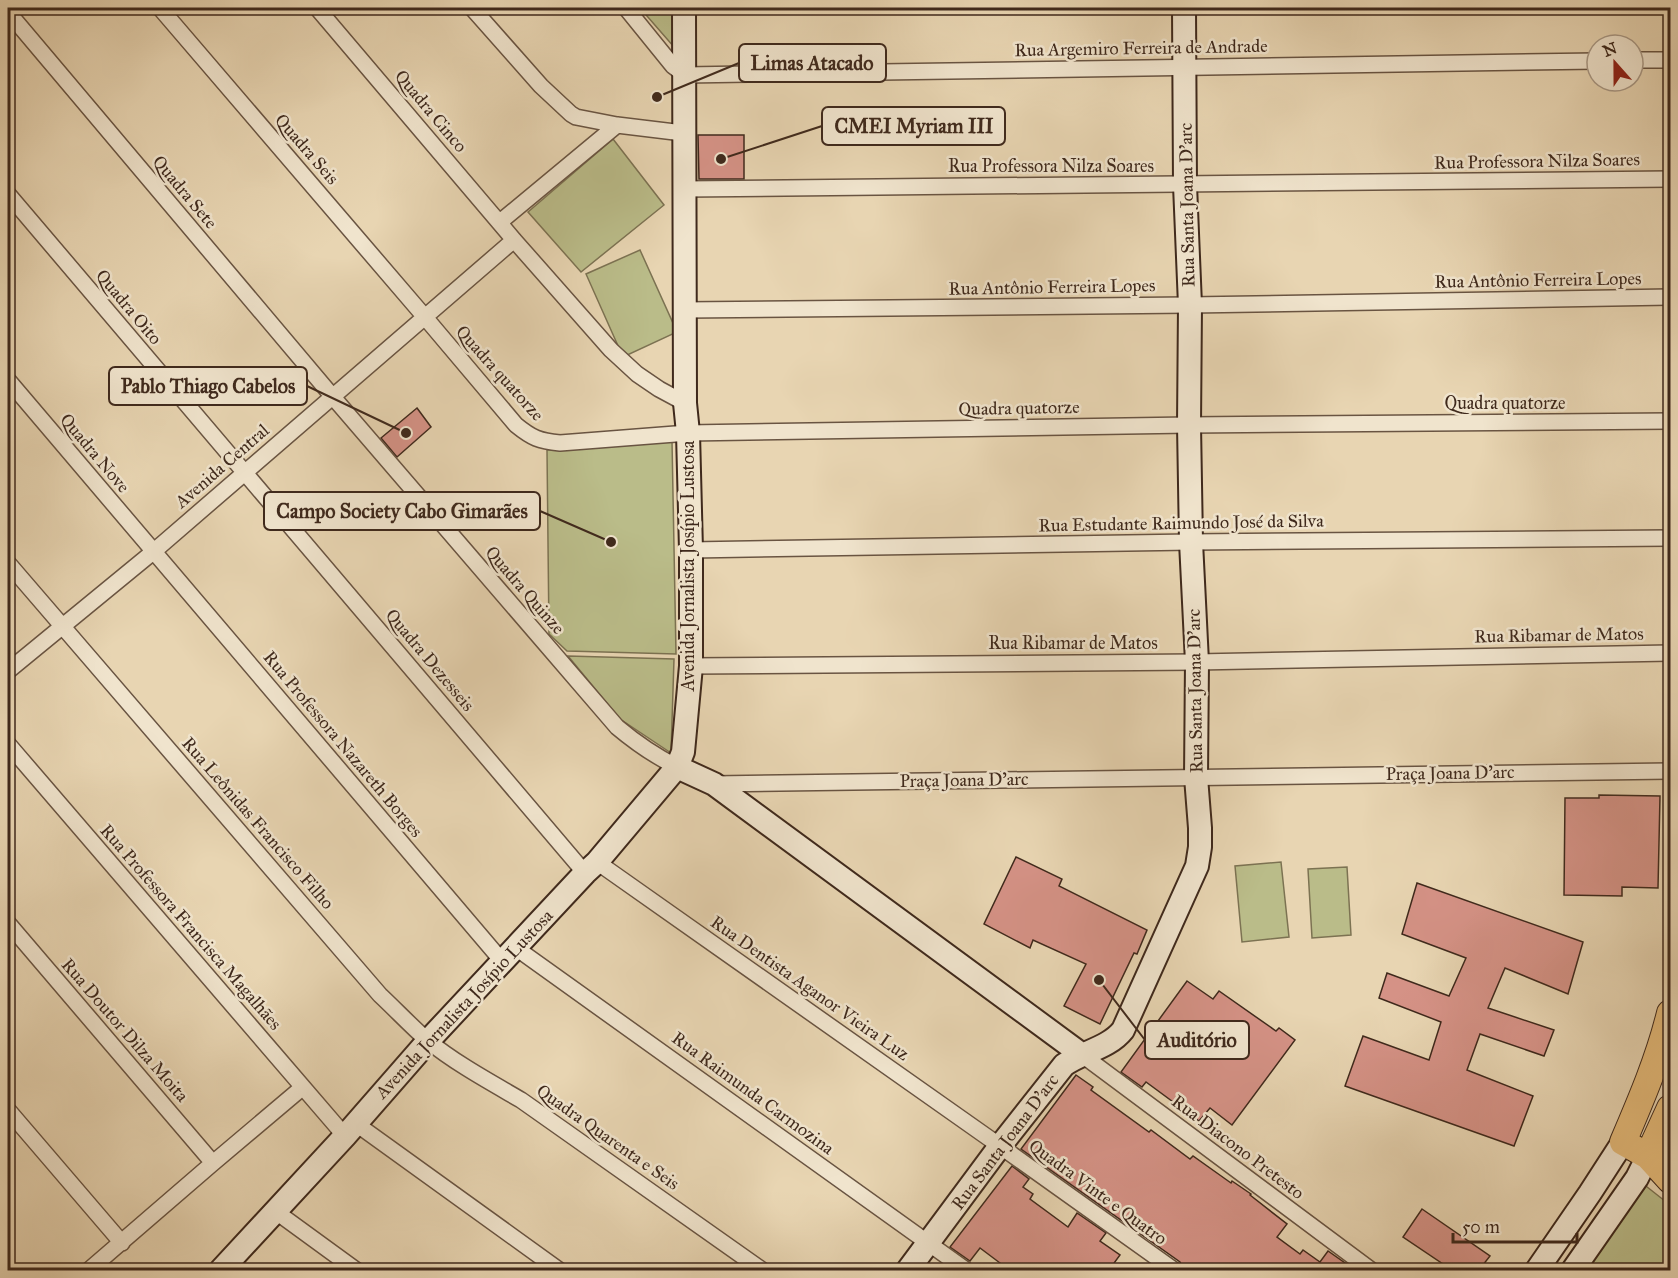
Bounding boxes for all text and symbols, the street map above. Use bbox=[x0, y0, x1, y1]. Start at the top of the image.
north arrow bbox=[1585, 33, 1645, 93]
street label: Rua Argemiro Ferreira de Andrade bbox=[1014, 35, 1268, 62]
text: N bbox=[1600, 38, 1620, 61]
callout: Limas Atacado bbox=[739, 44, 886, 82]
text: Limas Atacado bbox=[750, 51, 874, 75]
street label: Quadra Cinco bbox=[390, 65, 472, 157]
callout: CMEI Myriam III bbox=[822, 107, 1005, 145]
street label: Quadra Seis bbox=[270, 109, 344, 189]
text: CMEI Myriam III bbox=[834, 114, 994, 139]
street label: Rua Santa Joana D'arc bbox=[1175, 122, 1200, 287]
street label: Rua Professora Nilza Soares bbox=[1434, 148, 1640, 174]
street label: Quadra Sete bbox=[148, 151, 222, 233]
street label: Rua Professora Nilza Soares bbox=[948, 155, 1154, 177]
street label: Quadra Oito bbox=[91, 265, 167, 349]
street label: Rua Antônio Ferreira Lopes bbox=[1434, 267, 1642, 293]
street label: Rua Antônio Ferreira Lopes bbox=[948, 274, 1156, 300]
street label: Quadra quatorze bbox=[451, 321, 549, 426]
callout: Pablo Thiago Cabelos bbox=[109, 367, 307, 405]
text: Pablo Thiago Cabelos bbox=[121, 374, 296, 399]
street label: Quadra quatorze bbox=[1444, 392, 1566, 415]
street label: Quadra quatorze bbox=[958, 396, 1080, 421]
street label: Quadra Nove bbox=[55, 409, 135, 497]
street label: Avenida Central bbox=[170, 419, 274, 513]
street label: Avenida Jornalista Josípio Lustosa bbox=[677, 440, 700, 692]
callout: Campo Society Cabo Gimarães bbox=[264, 492, 540, 530]
text: Campo Society Cabo Gimarães bbox=[276, 499, 528, 524]
street label: Rua Estudante Raimundo José da Silva bbox=[1038, 510, 1324, 537]
street label: Quadra Quinze bbox=[481, 541, 569, 639]
street label: Quadra Dezesseis bbox=[381, 604, 479, 716]
street label: Rua Santa Joana D'arc bbox=[1183, 608, 1208, 773]
street label: Rua Ribamar de Matos bbox=[1474, 623, 1644, 647]
street label: Rua Ribamar de Matos bbox=[988, 632, 1158, 654]
street label: Rua Professora Nazareth Borges bbox=[258, 646, 427, 842]
street label: Rua Leônidas Francisco Filho bbox=[177, 732, 339, 914]
street label: Praça Joana D'arc bbox=[1385, 761, 1515, 786]
street label: Praça Joana D'arc bbox=[899, 768, 1029, 793]
street label: Rua Professora Francisca Magalhães bbox=[95, 819, 286, 1035]
street label: Avenida Jornalista Josípio Lustosa bbox=[370, 905, 558, 1105]
street label: Rua Dentista Aganor Vieira Luz bbox=[706, 911, 914, 1066]
street label: Rua Doutor Dilza Moita bbox=[57, 954, 194, 1107]
callout: Auditório bbox=[1145, 1021, 1249, 1059]
street label: Rua Raimunda Carmozina bbox=[668, 1027, 839, 1159]
text: Auditório bbox=[1155, 1028, 1237, 1052]
street label: Rua Santa Joana D'arc bbox=[947, 1069, 1064, 1215]
street label: Quadra Quarenta e Seis bbox=[532, 1079, 684, 1195]
street label: Rua Diacono Pretesto bbox=[1167, 1090, 1309, 1204]
street label: Quadra Vinte e Quatro bbox=[1025, 1134, 1171, 1250]
scale bar bbox=[1453, 1206, 1578, 1244]
text: 50 m bbox=[1462, 1216, 1500, 1238]

